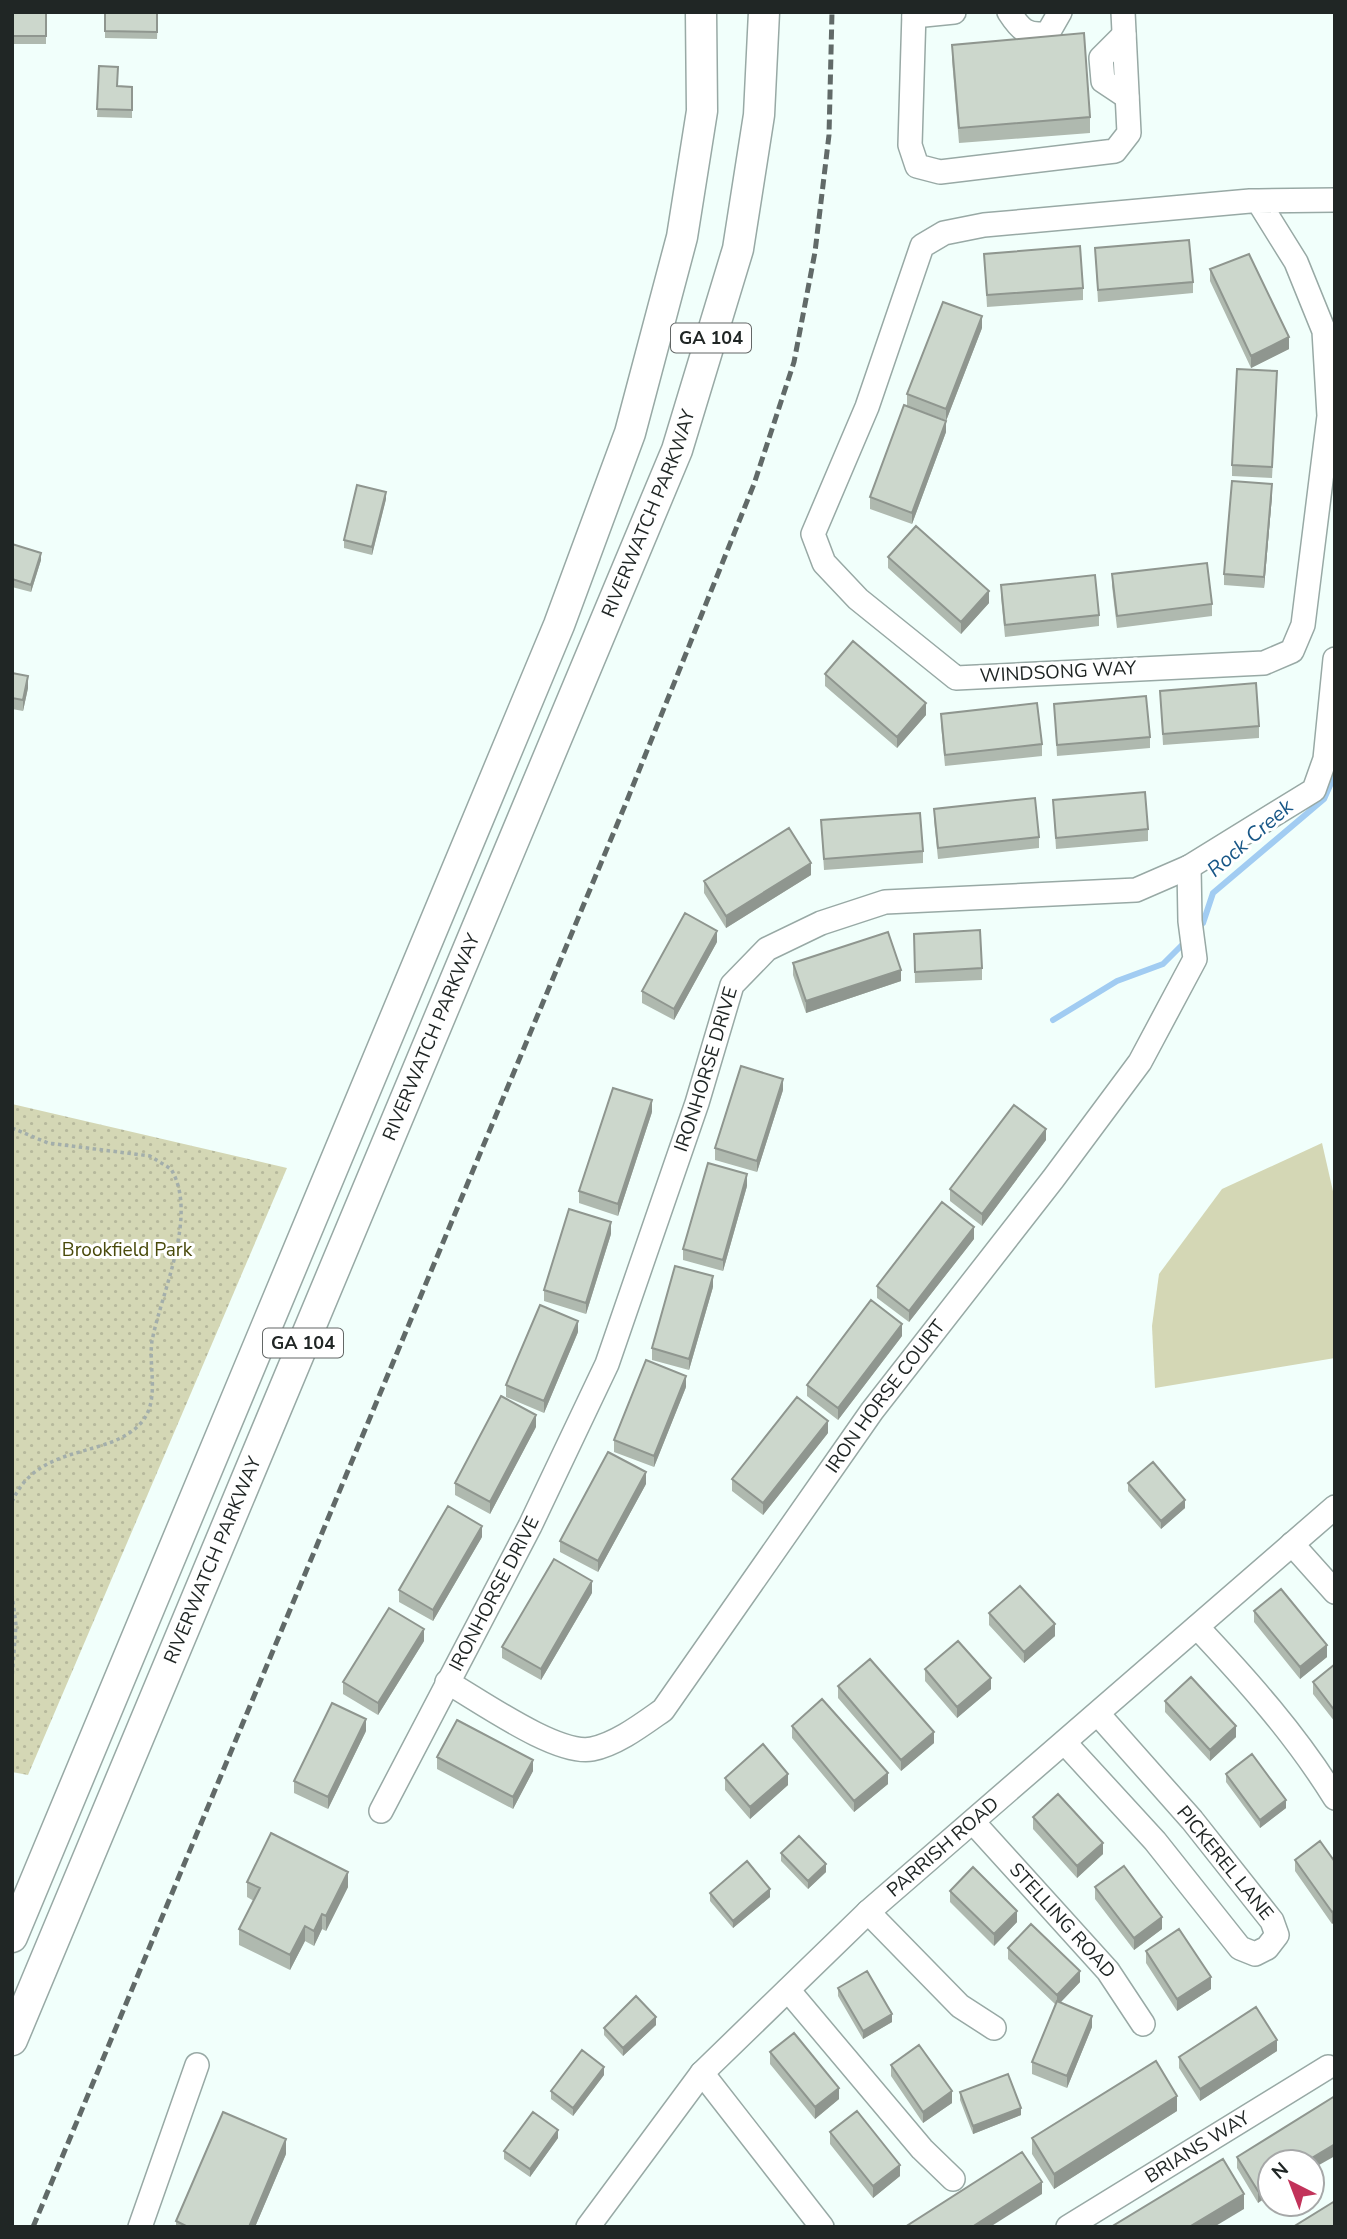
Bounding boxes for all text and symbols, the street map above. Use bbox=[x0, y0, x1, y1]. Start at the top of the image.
road number: GA 104 bbox=[671, 324, 751, 352]
street label: RIVERWATCH PARKWAY bbox=[595, 406, 702, 622]
street label: WINDSONG WAY bbox=[979, 655, 1138, 689]
water label: Rock Creek bbox=[1201, 793, 1299, 883]
street label: RIVERWATCH PARKWAY bbox=[377, 929, 487, 1145]
street label: IRONHORSE DRIVE bbox=[668, 984, 744, 1155]
park label: Brookfield Park bbox=[62, 1237, 193, 1263]
street label: IRON HORSE COURT bbox=[820, 1314, 952, 1478]
road number: GA 104 bbox=[263, 1328, 343, 1358]
street label: RIVERWATCH PARKWAY bbox=[158, 1452, 268, 1668]
street label: IRONHORSE DRIVE bbox=[443, 1512, 546, 1676]
street label: PARRISH ROAD bbox=[881, 1791, 1005, 1903]
street label: PICKEREL LANE bbox=[1171, 1800, 1279, 1926]
street label: STELLING ROAD bbox=[1003, 1857, 1121, 1984]
street label: BRIANS WAY bbox=[1140, 2105, 1255, 2190]
north arrow bbox=[1256, 2148, 1326, 2218]
text: N bbox=[1266, 2157, 1294, 2186]

